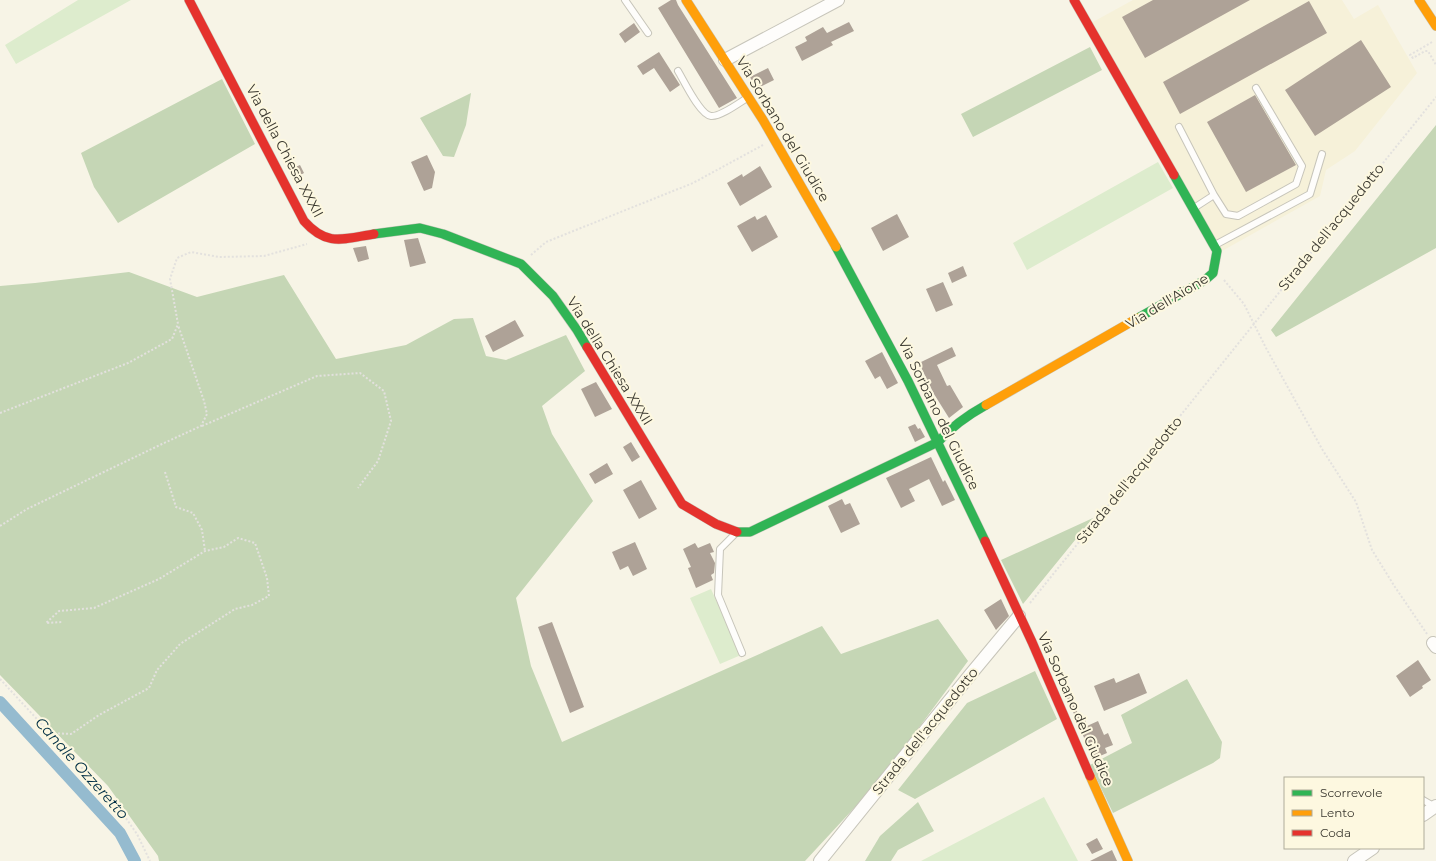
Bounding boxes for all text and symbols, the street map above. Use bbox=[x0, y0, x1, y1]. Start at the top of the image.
street label: Via Sorbano del Giudice bbox=[732, 53, 834, 205]
street label: Via della Chiesa XXXII bbox=[242, 81, 328, 221]
street label: Strada dell'acquedotto bbox=[1274, 160, 1388, 294]
street label: Via dell'Aione bbox=[1122, 269, 1212, 333]
street label: Via della Chiesa XXXII bbox=[563, 293, 657, 429]
street label: Via Sorbano del Giudice bbox=[894, 335, 984, 493]
street label: Strada dell'acquedotto bbox=[1072, 413, 1186, 547]
street label: Via Sorbano del Giudice bbox=[1034, 629, 1118, 789]
street label: Strada dell'acquedotto bbox=[868, 664, 982, 798]
water label: Canale Ozzeretto bbox=[31, 713, 133, 823]
legend bbox=[1284, 777, 1424, 849]
text: Scorrevole bbox=[1320, 785, 1382, 800]
text: Lento bbox=[1320, 805, 1355, 820]
text: Coda bbox=[1320, 825, 1351, 840]

